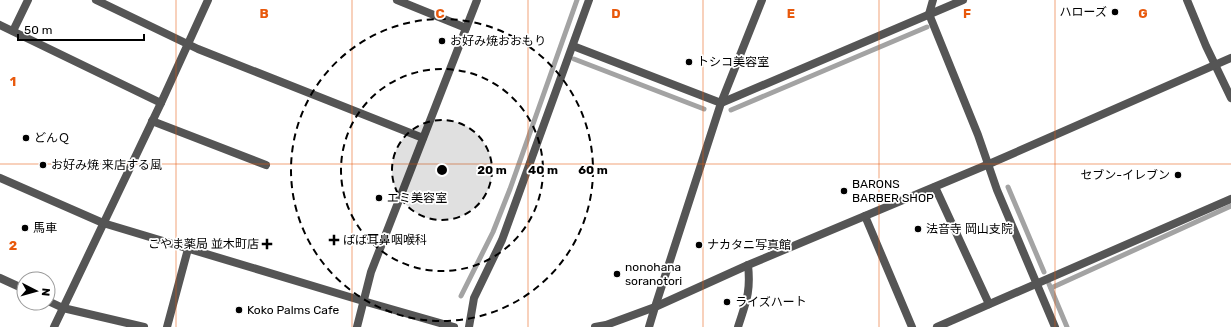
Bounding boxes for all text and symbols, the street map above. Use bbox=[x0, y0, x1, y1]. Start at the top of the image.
place label: ハローズ bbox=[1060, 5, 1107, 19]
text: B bbox=[259, 6, 269, 21]
text: C bbox=[435, 6, 445, 21]
text: D bbox=[611, 6, 621, 21]
text: E bbox=[787, 6, 795, 21]
text: F bbox=[963, 6, 971, 21]
text: G bbox=[1138, 6, 1148, 21]
marker: ハローズ bbox=[1110, 7, 1120, 17]
scale bar bbox=[18, 16, 144, 42]
text: 50 m bbox=[24, 23, 52, 37]
place label: お好み焼おおもり bbox=[450, 34, 546, 48]
marker: お好み焼おおもり bbox=[437, 36, 447, 46]
place label: トシコ美容室 bbox=[697, 55, 769, 69]
marker: トシコ美容室 bbox=[684, 57, 694, 67]
text: 1 bbox=[10, 74, 16, 89]
place label: どんＱ bbox=[34, 131, 70, 145]
marker: どんＱ bbox=[21, 133, 31, 143]
place label: お好み焼 来店する風 bbox=[51, 158, 162, 172]
marker: お好み焼 来店する風 bbox=[38, 160, 48, 170]
centre of rings bbox=[435, 163, 449, 177]
text: 20 m bbox=[477, 163, 507, 177]
text: 40 m bbox=[528, 163, 558, 177]
text: 60 m bbox=[578, 163, 608, 177]
place label: セブン-イレブン bbox=[1080, 168, 1170, 182]
marker: セブン-イレブン bbox=[1173, 170, 1183, 180]
place label: BARONS BARBER SHOP bbox=[852, 177, 934, 205]
marker: BARONS BARBER SHOP bbox=[839, 186, 849, 196]
place label: エミ美容室 bbox=[387, 191, 447, 205]
marker: エミ美容室 bbox=[374, 193, 384, 203]
place label: 馬車 bbox=[33, 221, 57, 235]
place label: 法音寺 岡山支院 bbox=[926, 222, 1013, 236]
marker: 馬車 bbox=[20, 223, 30, 233]
marker: 法音寺 岡山支院 bbox=[913, 224, 923, 234]
place label: ばば耳鼻咽喉科 bbox=[343, 233, 427, 247]
marker: ばば耳鼻咽喉科 bbox=[328, 234, 340, 246]
place label: こやま薬局 並木町店 bbox=[148, 237, 259, 251]
text: 2 bbox=[9, 238, 17, 253]
place label: ナカタニ写真館 bbox=[707, 238, 791, 252]
marker: こやま薬局 並木町店 bbox=[262, 239, 272, 249]
marker: ナカタニ写真館 bbox=[694, 240, 704, 250]
place label: nonohana soranotori bbox=[625, 260, 682, 288]
marker: nonohana soranotori bbox=[612, 269, 622, 279]
north arrow bbox=[16, 271, 56, 311]
text: N bbox=[39, 287, 52, 297]
place label: ライズハート bbox=[735, 295, 807, 309]
marker: ライズハート bbox=[722, 297, 732, 307]
place label: Koko Palms Cafe bbox=[247, 303, 339, 317]
marker: Koko Palms Cafe bbox=[234, 305, 244, 315]

